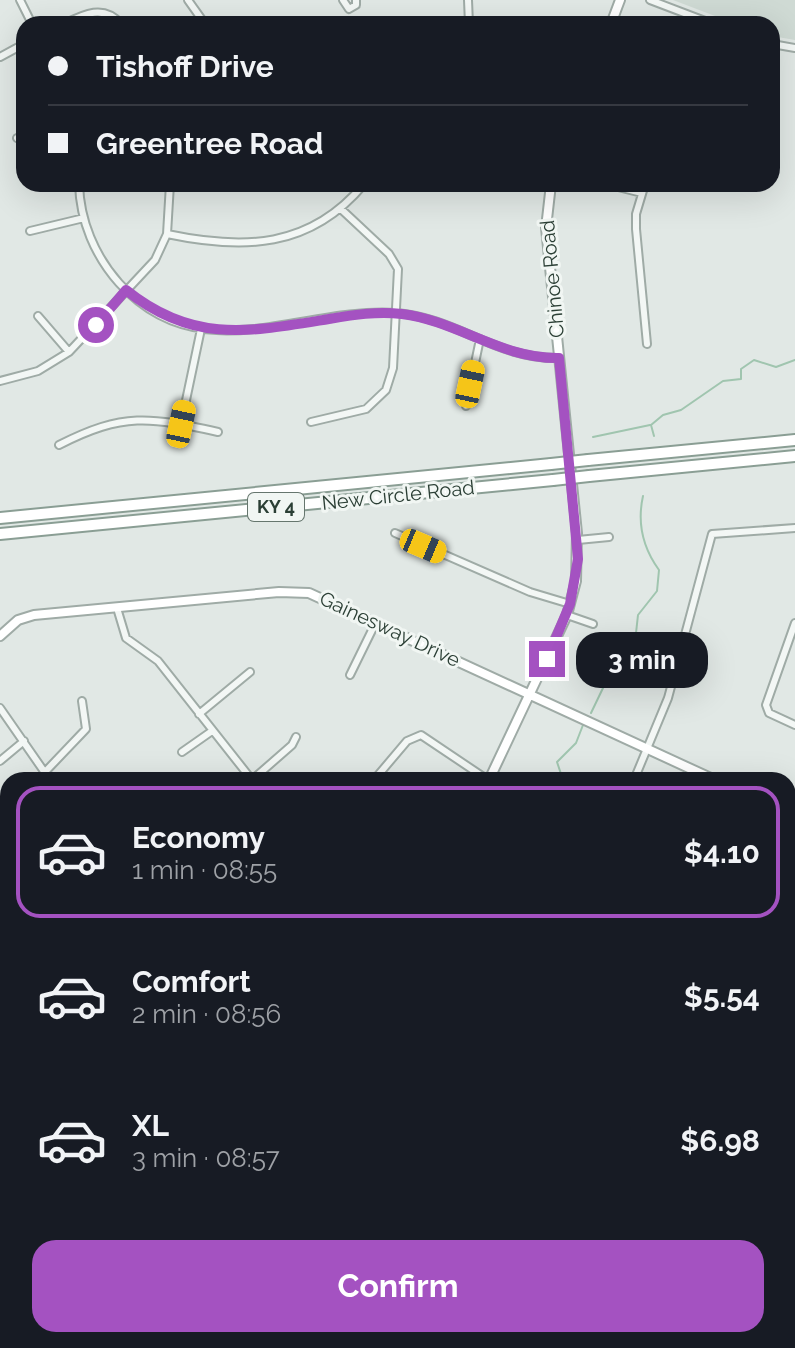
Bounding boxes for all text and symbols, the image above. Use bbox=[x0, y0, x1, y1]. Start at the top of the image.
text: Tishoff Drive bbox=[96, 49, 274, 84]
text: Greentree Road bbox=[96, 126, 323, 161]
street label: Chinoe Road bbox=[535, 219, 569, 339]
route start bbox=[78, 307, 114, 343]
car bbox=[453, 358, 487, 410]
car bbox=[164, 398, 198, 450]
street label: New Circle Road bbox=[320, 475, 476, 515]
road number: KY 4 bbox=[248, 493, 304, 521]
car bbox=[396, 526, 450, 566]
street label: Gainesway Drive bbox=[316, 586, 464, 672]
callout: 3 min bbox=[575, 631, 707, 687]
route end bbox=[529, 641, 565, 677]
text: 3 min bbox=[608, 645, 676, 675]
icon: car bbox=[36, 816, 108, 888]
text: Economy bbox=[132, 820, 265, 855]
text: $4.10 bbox=[684, 835, 760, 870]
text: 1 min · 08:55 bbox=[132, 855, 277, 885]
icon: car bbox=[36, 960, 108, 1032]
text: Comfort bbox=[132, 964, 251, 999]
text: $5.54 bbox=[684, 979, 760, 1014]
text: 2 min · 08:56 bbox=[132, 999, 281, 1029]
icon: car bbox=[36, 1104, 108, 1176]
text: XL bbox=[132, 1108, 169, 1143]
text: $6.98 bbox=[680, 1123, 760, 1158]
text: 3 min · 08:57 bbox=[132, 1143, 280, 1173]
button: Confirm bbox=[32, 1240, 764, 1332]

